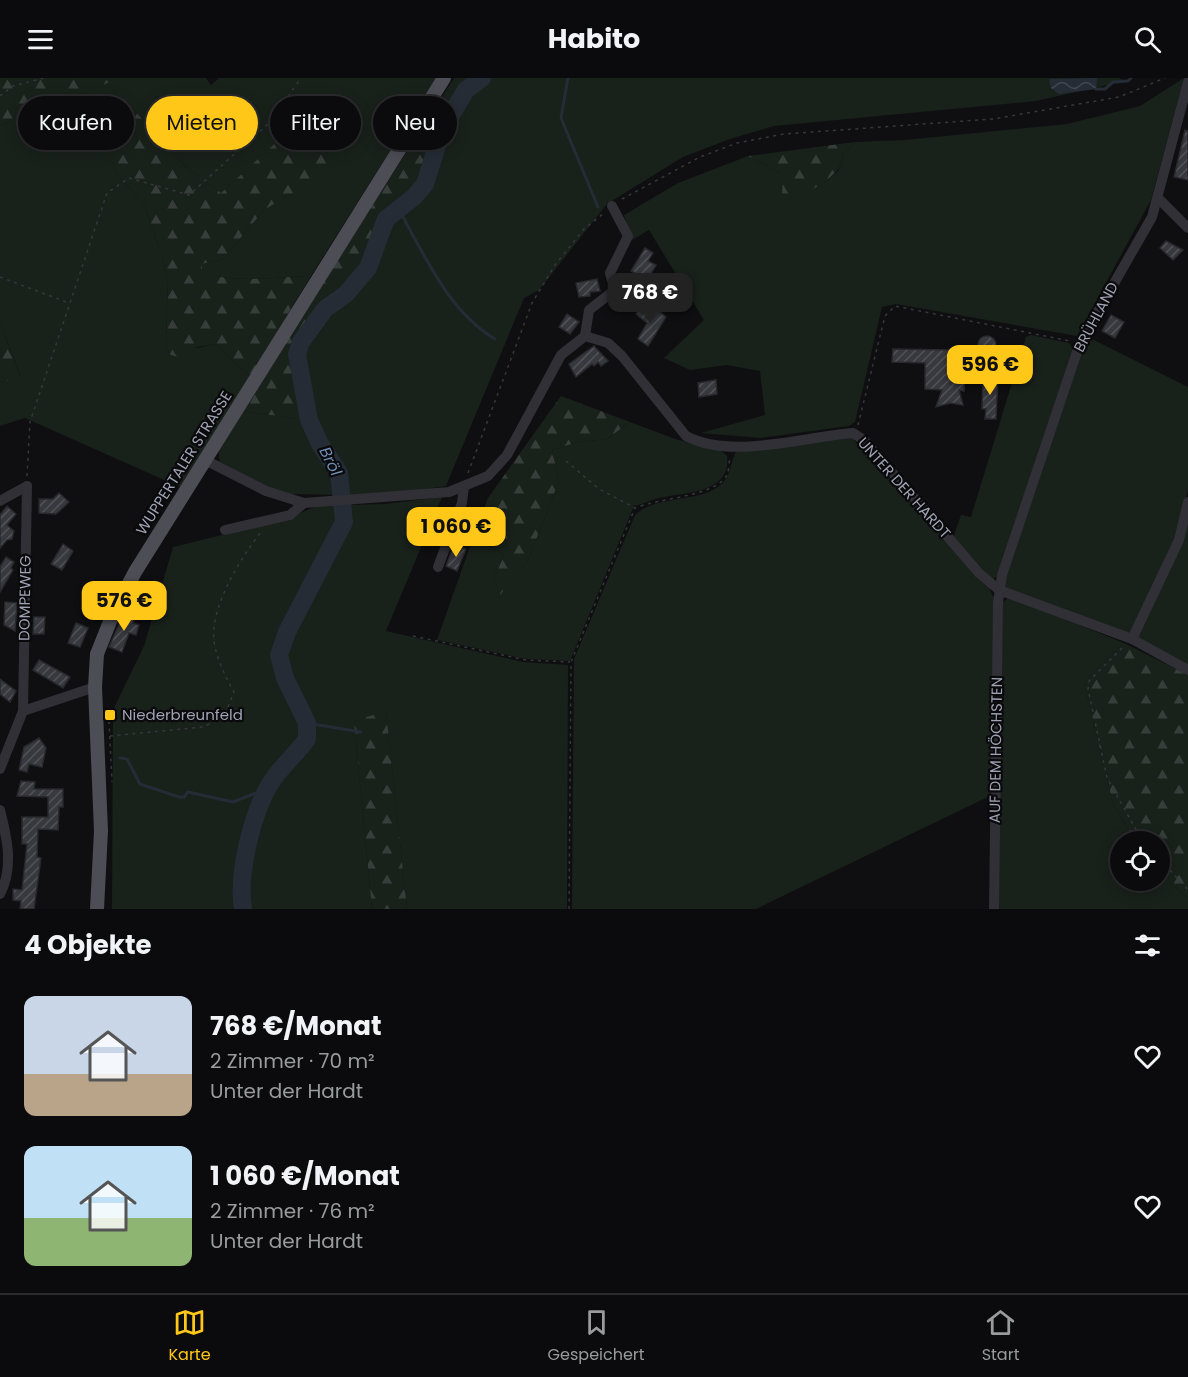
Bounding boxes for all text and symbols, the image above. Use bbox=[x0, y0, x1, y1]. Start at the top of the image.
text: Habito bbox=[548, 20, 640, 57]
icon: menu bbox=[24, 23, 57, 56]
icon: search bbox=[1131, 23, 1164, 56]
chip: Kaufen bbox=[18, 96, 134, 150]
chip: Mieten bbox=[146, 96, 258, 150]
chip: Filter bbox=[270, 96, 361, 150]
chip: Neu bbox=[373, 96, 457, 150]
pin: 768 € bbox=[608, 273, 692, 324]
text: 768 € bbox=[622, 278, 678, 306]
street label: BRÜHLAND bbox=[1068, 278, 1123, 355]
pin: 596 € bbox=[948, 345, 1032, 396]
text: 596 € bbox=[961, 350, 1019, 378]
street label: WUPPERTALER STRASSE bbox=[131, 387, 236, 539]
street label: UNTER DER HARDT bbox=[853, 433, 955, 543]
water label: Bröl bbox=[314, 443, 347, 480]
pin: 1 060 € bbox=[401, 507, 511, 558]
text: 1 060 € bbox=[421, 512, 491, 540]
street label: DOMPEWEG bbox=[13, 555, 36, 641]
pin: 576 € bbox=[82, 581, 166, 632]
text: 576 € bbox=[96, 586, 152, 614]
street label: AUF DEM HÖCHSTEN bbox=[984, 677, 1007, 823]
place label: Niederbreunfeld bbox=[122, 704, 243, 725]
marker: Niederbreunfeld bbox=[103, 708, 117, 722]
map controls bbox=[1110, 831, 1170, 891]
button: locate bbox=[1110, 831, 1170, 891]
text: 4 Objekte bbox=[24, 927, 152, 963]
icon: filters bbox=[1131, 929, 1164, 962]
text: 768 €/Monat bbox=[210, 1008, 381, 1044]
icon: home bbox=[72, 1020, 144, 1092]
icon: heart bbox=[1131, 1040, 1164, 1073]
text: 2 Zimmer · 70 m² bbox=[210, 1047, 375, 1075]
text: Unter der Hardt bbox=[210, 1077, 363, 1105]
text: 1 060 €/Monat bbox=[210, 1158, 400, 1194]
icon: home bbox=[72, 1170, 144, 1242]
icon: heart bbox=[1131, 1190, 1164, 1223]
text: 2 Zimmer · 76 m² bbox=[210, 1197, 375, 1225]
text: Unter der Hardt bbox=[210, 1227, 363, 1255]
tab: Karte bbox=[168, 1306, 211, 1367]
tab: Gespeichert bbox=[548, 1306, 645, 1367]
tab: Start bbox=[982, 1306, 1019, 1367]

